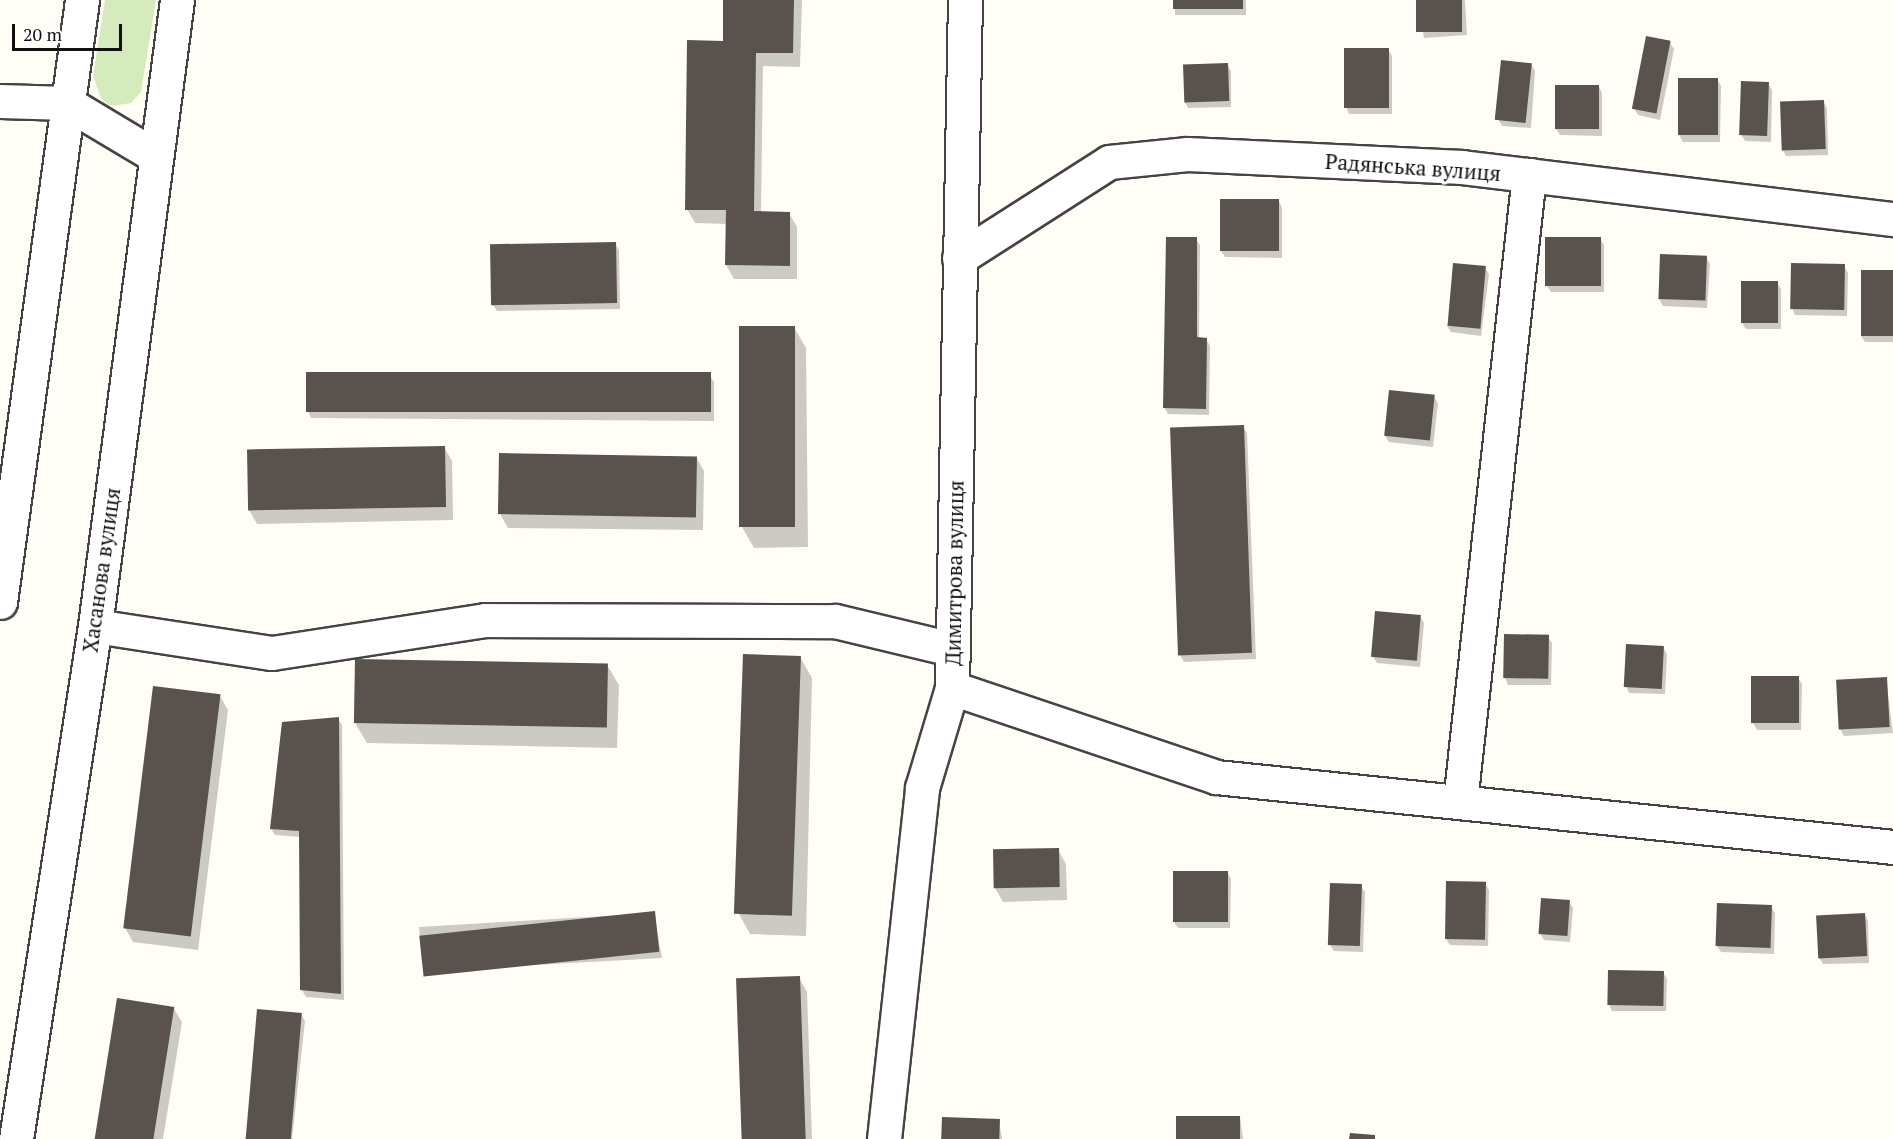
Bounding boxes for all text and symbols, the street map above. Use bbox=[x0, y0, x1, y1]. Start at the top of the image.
scale bar bbox=[15, 12, 124, 50]
text: 20 m bbox=[23, 22, 62, 46]
street label: Радянська вулиця bbox=[1324, 148, 1502, 186]
street label: Димитрова вулиця bbox=[940, 480, 968, 666]
street label: Хасанова вулиця bbox=[77, 486, 125, 654]

